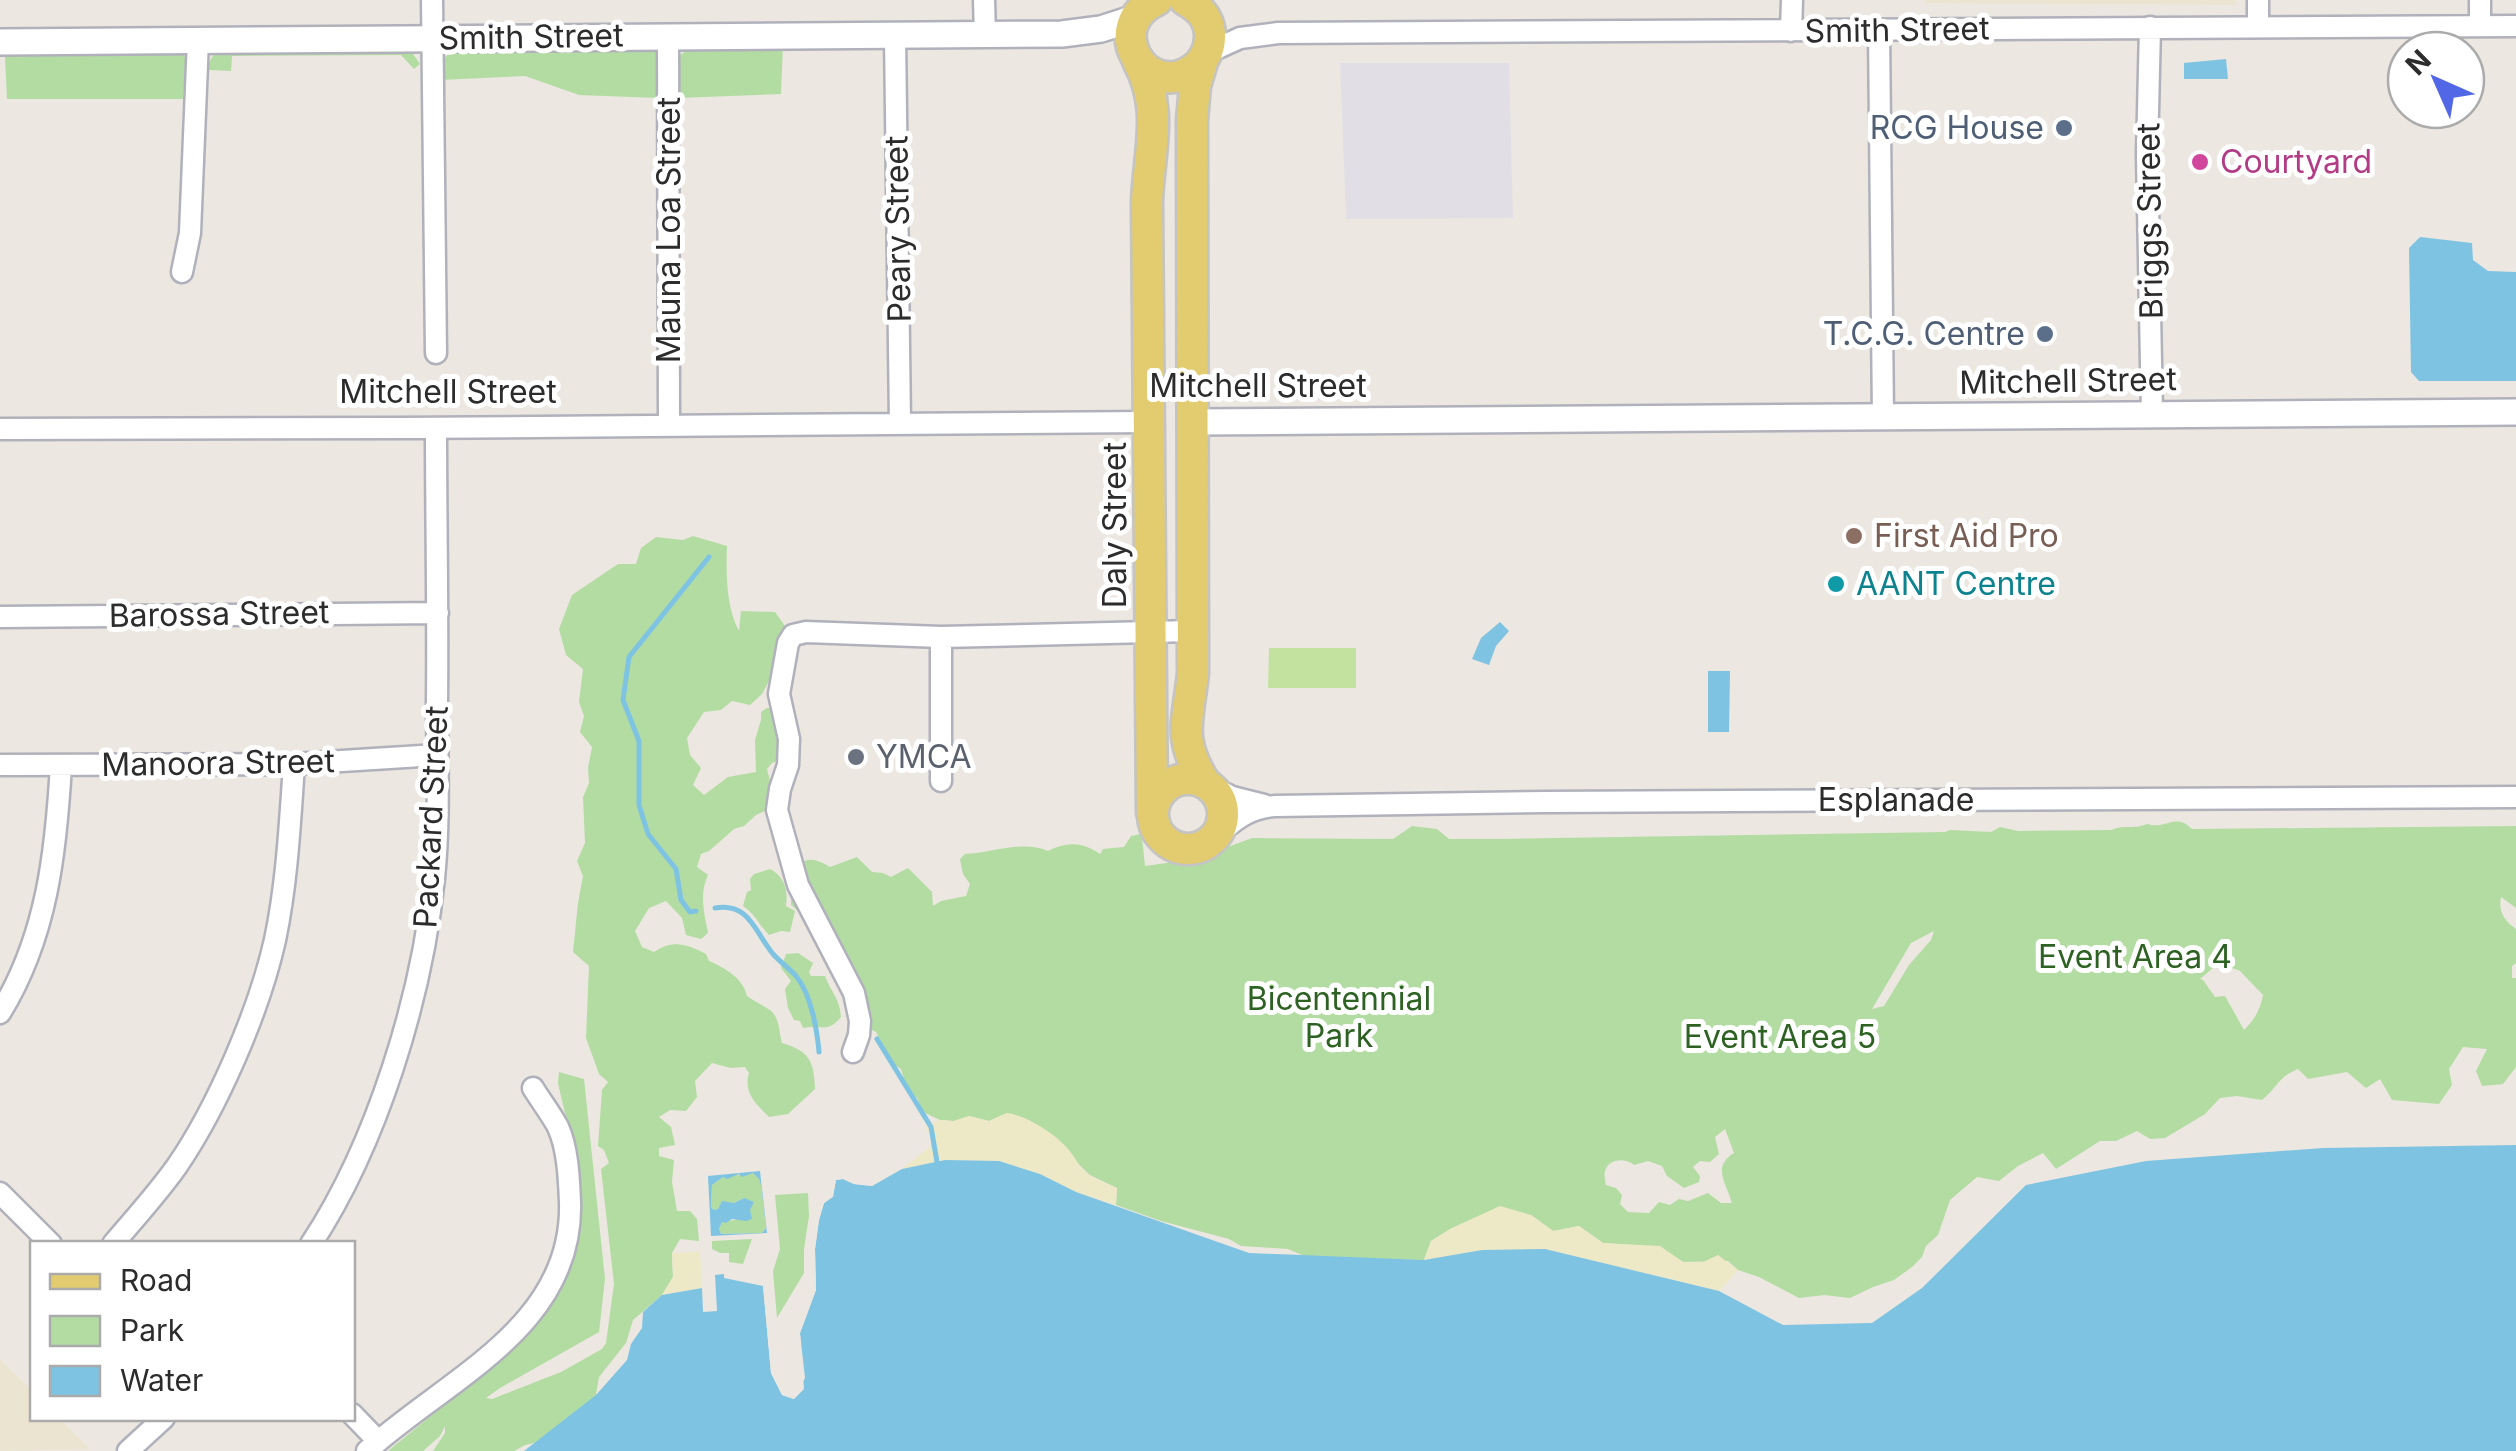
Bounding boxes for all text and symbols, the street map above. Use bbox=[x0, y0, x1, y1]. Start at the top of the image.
street label: Smith Street bbox=[1804, 8, 1990, 51]
street label: Smith Street bbox=[438, 15, 624, 58]
north arrow bbox=[2386, 30, 2486, 130]
text: N bbox=[2399, 43, 2438, 82]
street label: Mauna Loa Street bbox=[649, 97, 688, 363]
place label: RCG House bbox=[1870, 108, 2044, 147]
marker: RCG House bbox=[2053, 117, 2075, 139]
street label: Briggs Street bbox=[2128, 122, 2171, 320]
street label: Peary Street bbox=[876, 135, 919, 323]
place label: Courtyard bbox=[2220, 142, 2372, 181]
marker: Courtyard bbox=[2189, 151, 2211, 173]
place label: T.C.G. Centre bbox=[1823, 314, 2025, 353]
marker: T.C.G. Centre bbox=[2034, 323, 2056, 345]
street label: Mitchell Street bbox=[1959, 359, 2177, 402]
street label: Mitchell Street bbox=[1149, 366, 1367, 405]
street label: Mitchell Street bbox=[339, 372, 557, 411]
street label: Daly Street bbox=[1095, 442, 1134, 608]
place label: First Aid Pro bbox=[1874, 516, 2059, 555]
marker: First Aid Pro bbox=[1843, 525, 1865, 547]
place label: AANT Centre bbox=[1856, 564, 2056, 603]
marker: AANT Centre bbox=[1825, 573, 1847, 595]
street label: Barossa Street bbox=[108, 592, 330, 635]
street label: Packard Street bbox=[405, 705, 456, 929]
place label: YMCA bbox=[876, 737, 971, 776]
street label: Manoora Street bbox=[101, 741, 335, 784]
marker: YMCA bbox=[845, 746, 867, 768]
street label: Esplanade bbox=[1818, 780, 1974, 819]
park label: Event Area 4 bbox=[2038, 937, 2232, 976]
park label: Bicentennial Park bbox=[1247, 979, 1431, 1055]
park label: Event Area 5 bbox=[1684, 1017, 1876, 1056]
legend bbox=[30, 1241, 355, 1421]
text: Road bbox=[120, 1262, 192, 1298]
text: Park bbox=[120, 1312, 185, 1348]
text: Water bbox=[120, 1362, 203, 1398]

